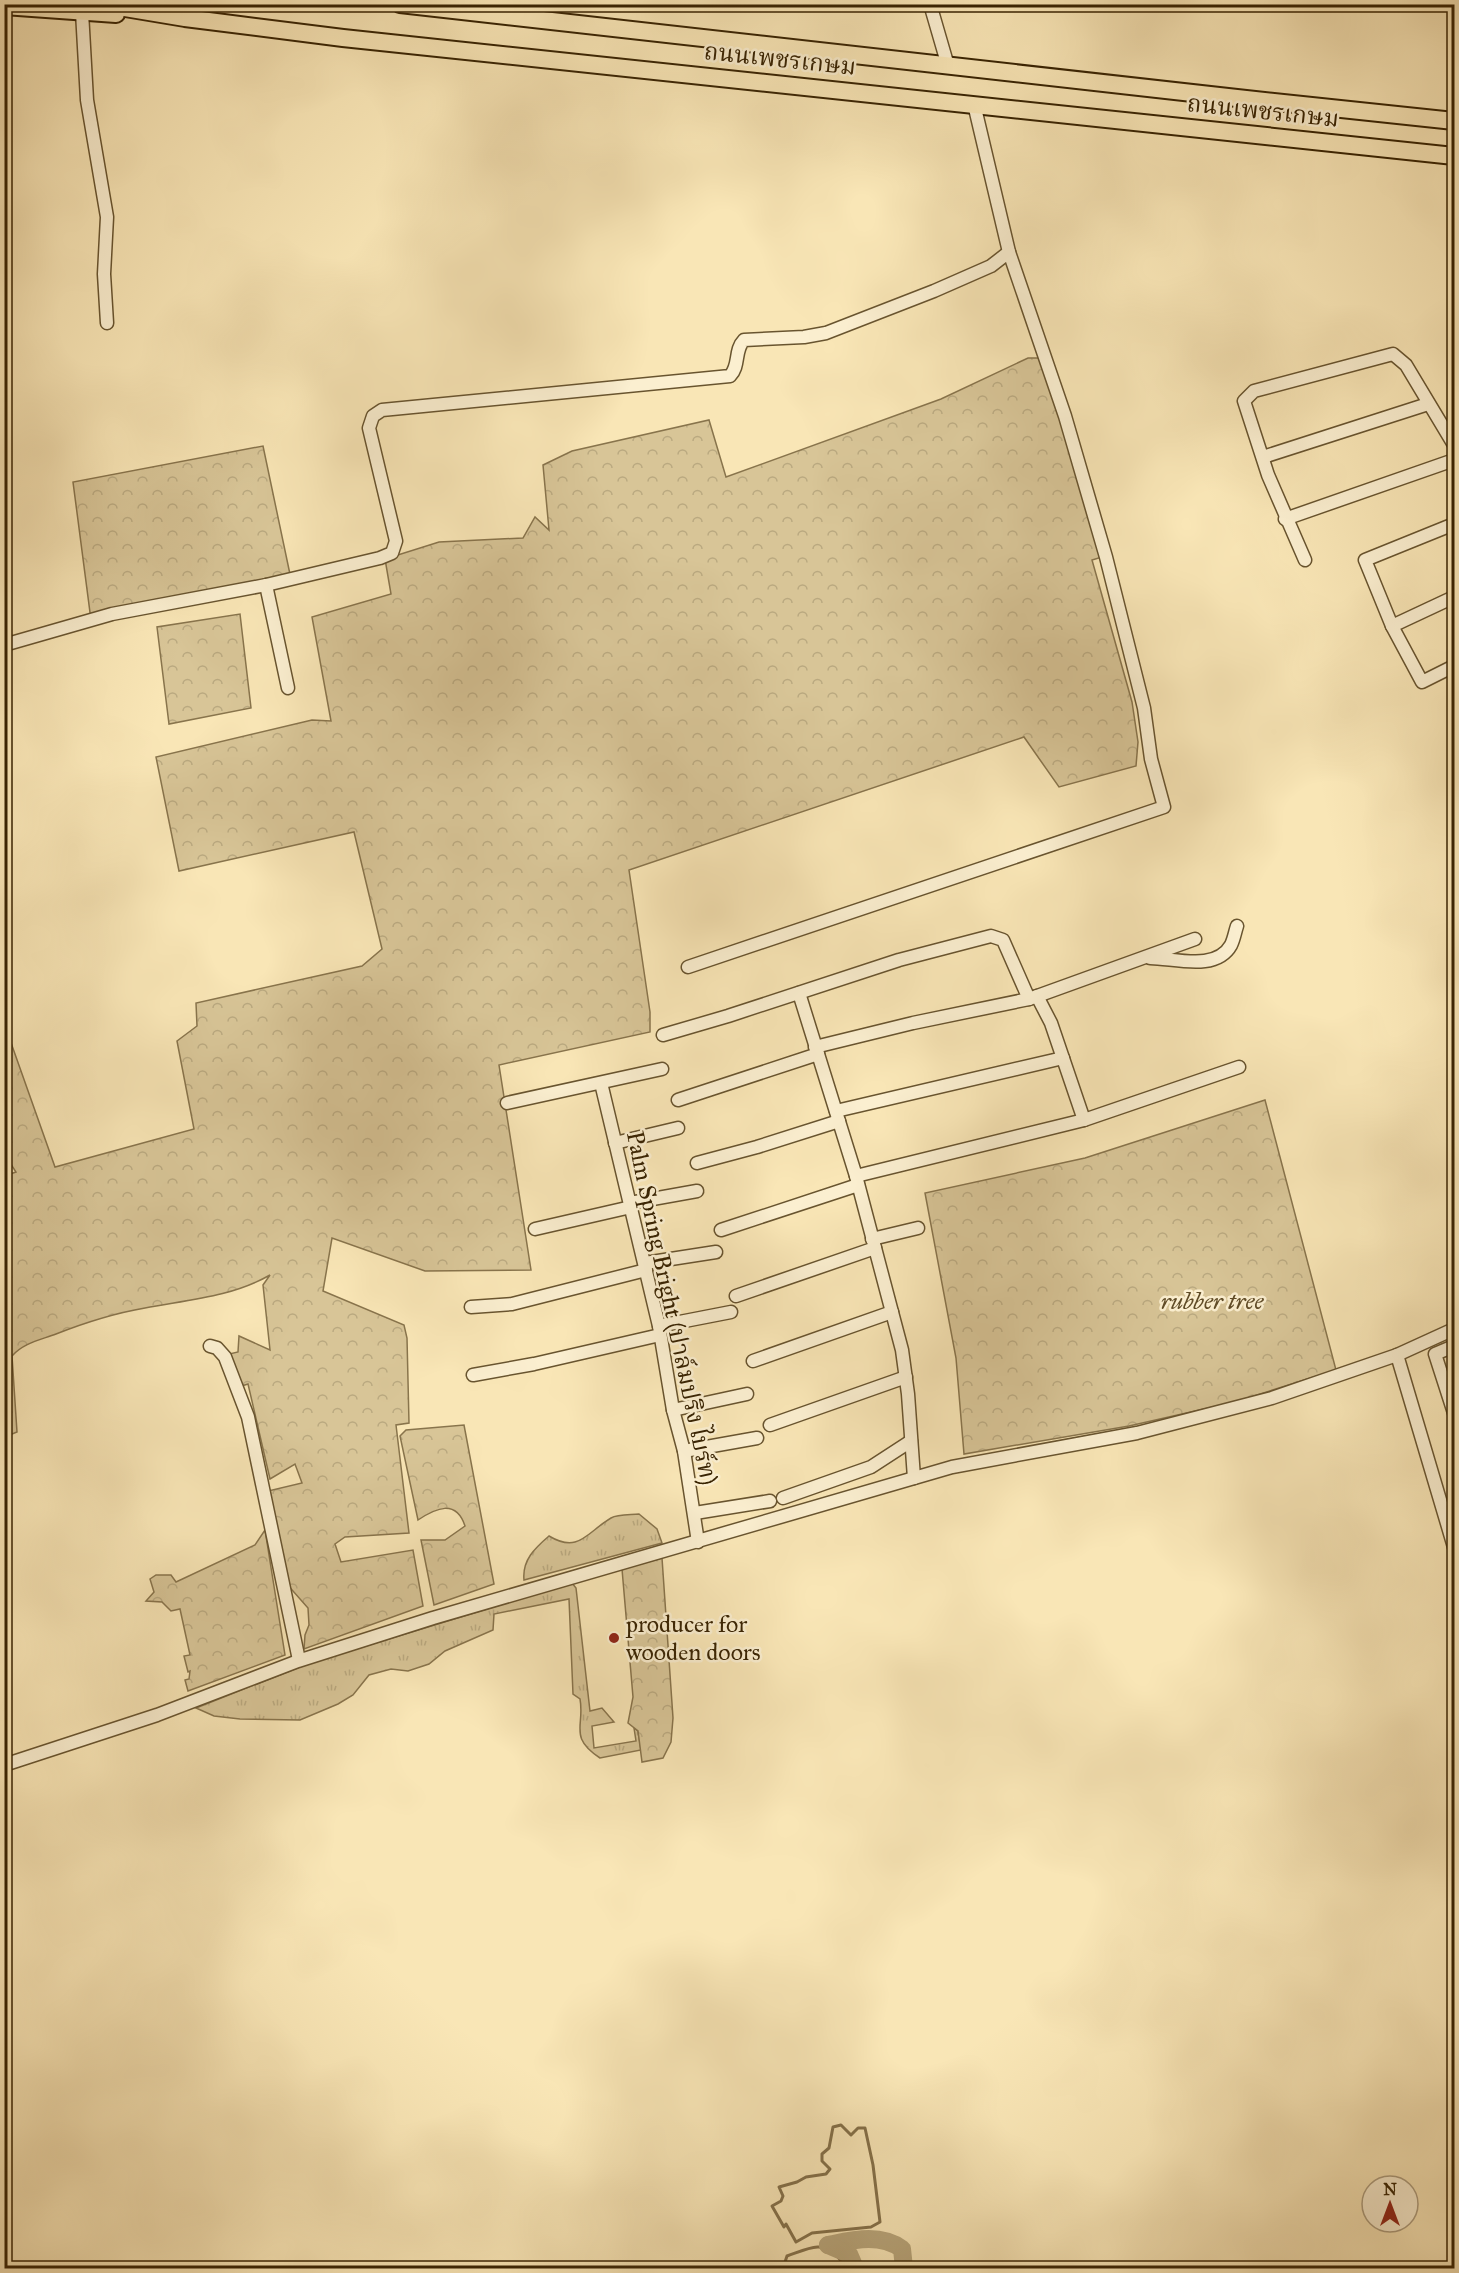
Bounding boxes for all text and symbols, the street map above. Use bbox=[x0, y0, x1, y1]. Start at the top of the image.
street label: ถนนเพชรเกษม bbox=[702, 36, 858, 82]
street label: ถนนเพชรเกษม bbox=[1185, 88, 1341, 134]
street label: Palm Spring Bright (ปาล์มปริง ไบร์ท) bbox=[620, 1128, 727, 1488]
park label: rubber tree bbox=[1161, 1286, 1264, 1316]
place label: producer for wooden doors bbox=[625, 1609, 761, 1667]
marker: producer for wooden doors bbox=[607, 1631, 621, 1645]
north arrow bbox=[1360, 2174, 1420, 2234]
text: N bbox=[1383, 2180, 1397, 2199]

